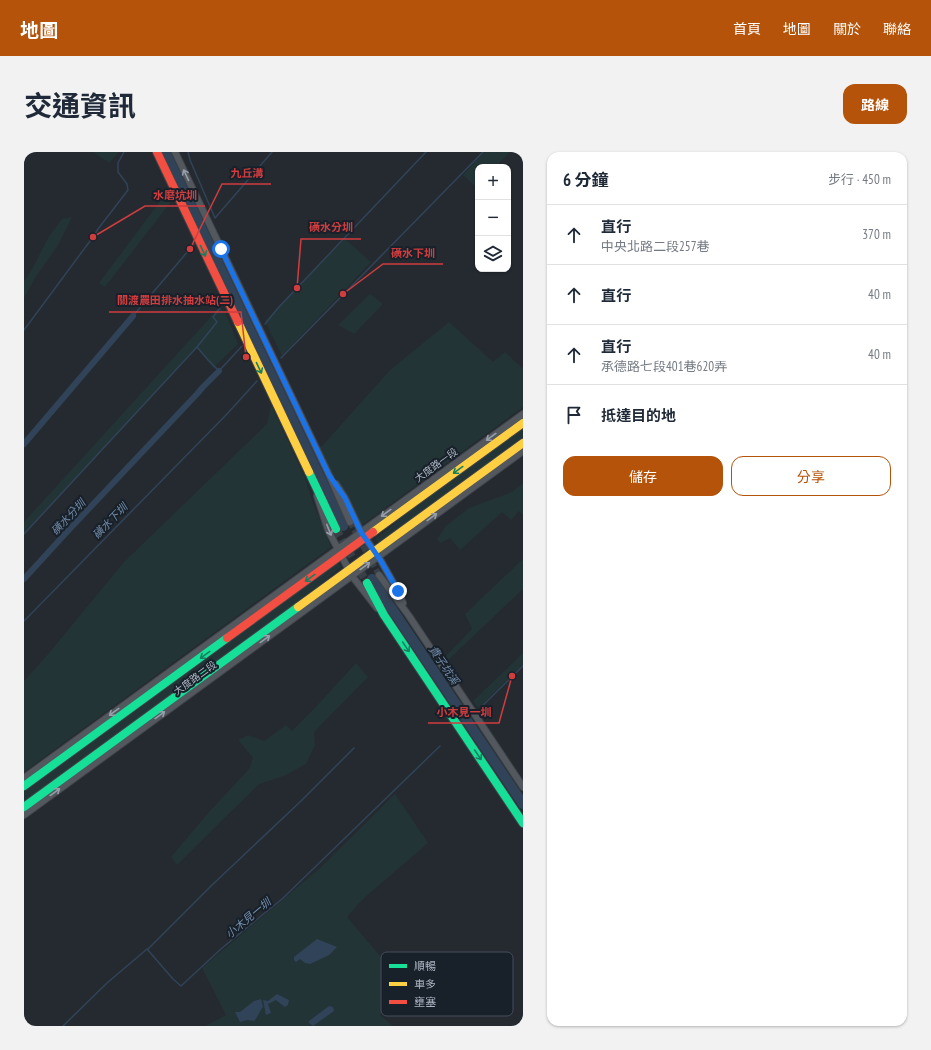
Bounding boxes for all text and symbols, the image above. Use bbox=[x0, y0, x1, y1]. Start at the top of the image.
text: 地圖 bbox=[20, 18, 58, 42]
text: 首頁 bbox=[733, 20, 761, 38]
text: 地圖 bbox=[783, 20, 811, 38]
text: 關於 bbox=[833, 20, 861, 38]
text: 聯絡 bbox=[883, 20, 911, 38]
button: 路線 bbox=[843, 84, 907, 124]
text: 交通資訊 bbox=[24, 87, 136, 124]
callout: 九丘溝 bbox=[222, 161, 271, 184]
map controls bbox=[475, 164, 511, 272]
button: + bbox=[475, 164, 511, 200]
text: 九丘溝 bbox=[231, 166, 264, 180]
one-way arrow bbox=[182, 169, 189, 181]
text: 6 分鐘 bbox=[563, 169, 609, 191]
text: 步行 · 450 m bbox=[828, 171, 891, 188]
callout: 水磨坑圳 bbox=[145, 183, 205, 206]
text: 水磨坑圳 bbox=[153, 188, 197, 202]
button: − bbox=[475, 200, 511, 236]
callout: 磺水分圳 bbox=[301, 216, 361, 239]
text: 直行 bbox=[601, 217, 631, 236]
text: 磺水分圳 bbox=[309, 220, 353, 234]
icon: ahead bbox=[563, 224, 585, 246]
text: 370 m bbox=[862, 226, 891, 243]
button: layers bbox=[475, 236, 511, 272]
text: 中央北路二段257巷 bbox=[601, 238, 710, 255]
route start bbox=[212, 240, 230, 258]
callout: 磺水下圳 bbox=[383, 241, 443, 264]
one-way arrow bbox=[200, 244, 207, 256]
text: 磺水下圳 bbox=[391, 246, 435, 260]
icon: ahead bbox=[563, 284, 585, 306]
text: 直行 bbox=[601, 286, 631, 305]
text: 40 m bbox=[868, 286, 891, 303]
callout: 關渡農田排水抽水站(二) bbox=[109, 289, 241, 312]
text: 關渡農田排水抽水站(二) bbox=[117, 293, 233, 307]
text: 直行 bbox=[601, 337, 631, 356]
icon: ahead bbox=[563, 344, 585, 366]
text: 40 m bbox=[868, 346, 891, 363]
text: 承德路七段401巷620弄 bbox=[601, 358, 727, 375]
one-way arrow bbox=[256, 362, 263, 374]
icon: arrive bbox=[563, 404, 585, 426]
text: 抵達目的地 bbox=[601, 406, 676, 425]
one-way arrow bbox=[486, 433, 497, 441]
street label: 大度路一段 bbox=[412, 445, 460, 485]
button: 儲存 bbox=[563, 456, 723, 496]
button: 分享 bbox=[731, 456, 891, 496]
one-way arrow bbox=[452, 466, 463, 475]
water label: 磺水分圳 bbox=[48, 495, 89, 538]
water label: 磺水下圳 bbox=[90, 499, 132, 542]
one-way arrow bbox=[381, 509, 392, 517]
one-way arrow bbox=[426, 513, 437, 521]
one-way arrow bbox=[326, 523, 333, 535]
one-way arrow bbox=[359, 562, 370, 570]
one-way arrow bbox=[304, 574, 315, 582]
route end bbox=[389, 582, 407, 600]
one-way arrow bbox=[260, 635, 271, 643]
one-way arrow bbox=[402, 641, 410, 652]
water label: 貴子坑溪 bbox=[426, 643, 463, 689]
one-way arrow bbox=[199, 651, 210, 659]
street label: 大度路二段 bbox=[171, 658, 219, 698]
callout: 小木見一圳 bbox=[428, 700, 499, 723]
text: 小木見一圳 bbox=[437, 705, 492, 719]
one-way arrow bbox=[109, 708, 120, 716]
one-way arrow bbox=[155, 711, 166, 720]
one-way arrow bbox=[474, 750, 482, 761]
one-way arrow bbox=[50, 788, 61, 796]
water label: 小木見一圳 bbox=[222, 894, 275, 941]
legend bbox=[381, 952, 513, 1016]
text: 順暢 bbox=[414, 959, 436, 973]
text: 車多 bbox=[414, 977, 436, 991]
text: 壅塞 bbox=[414, 995, 436, 1009]

